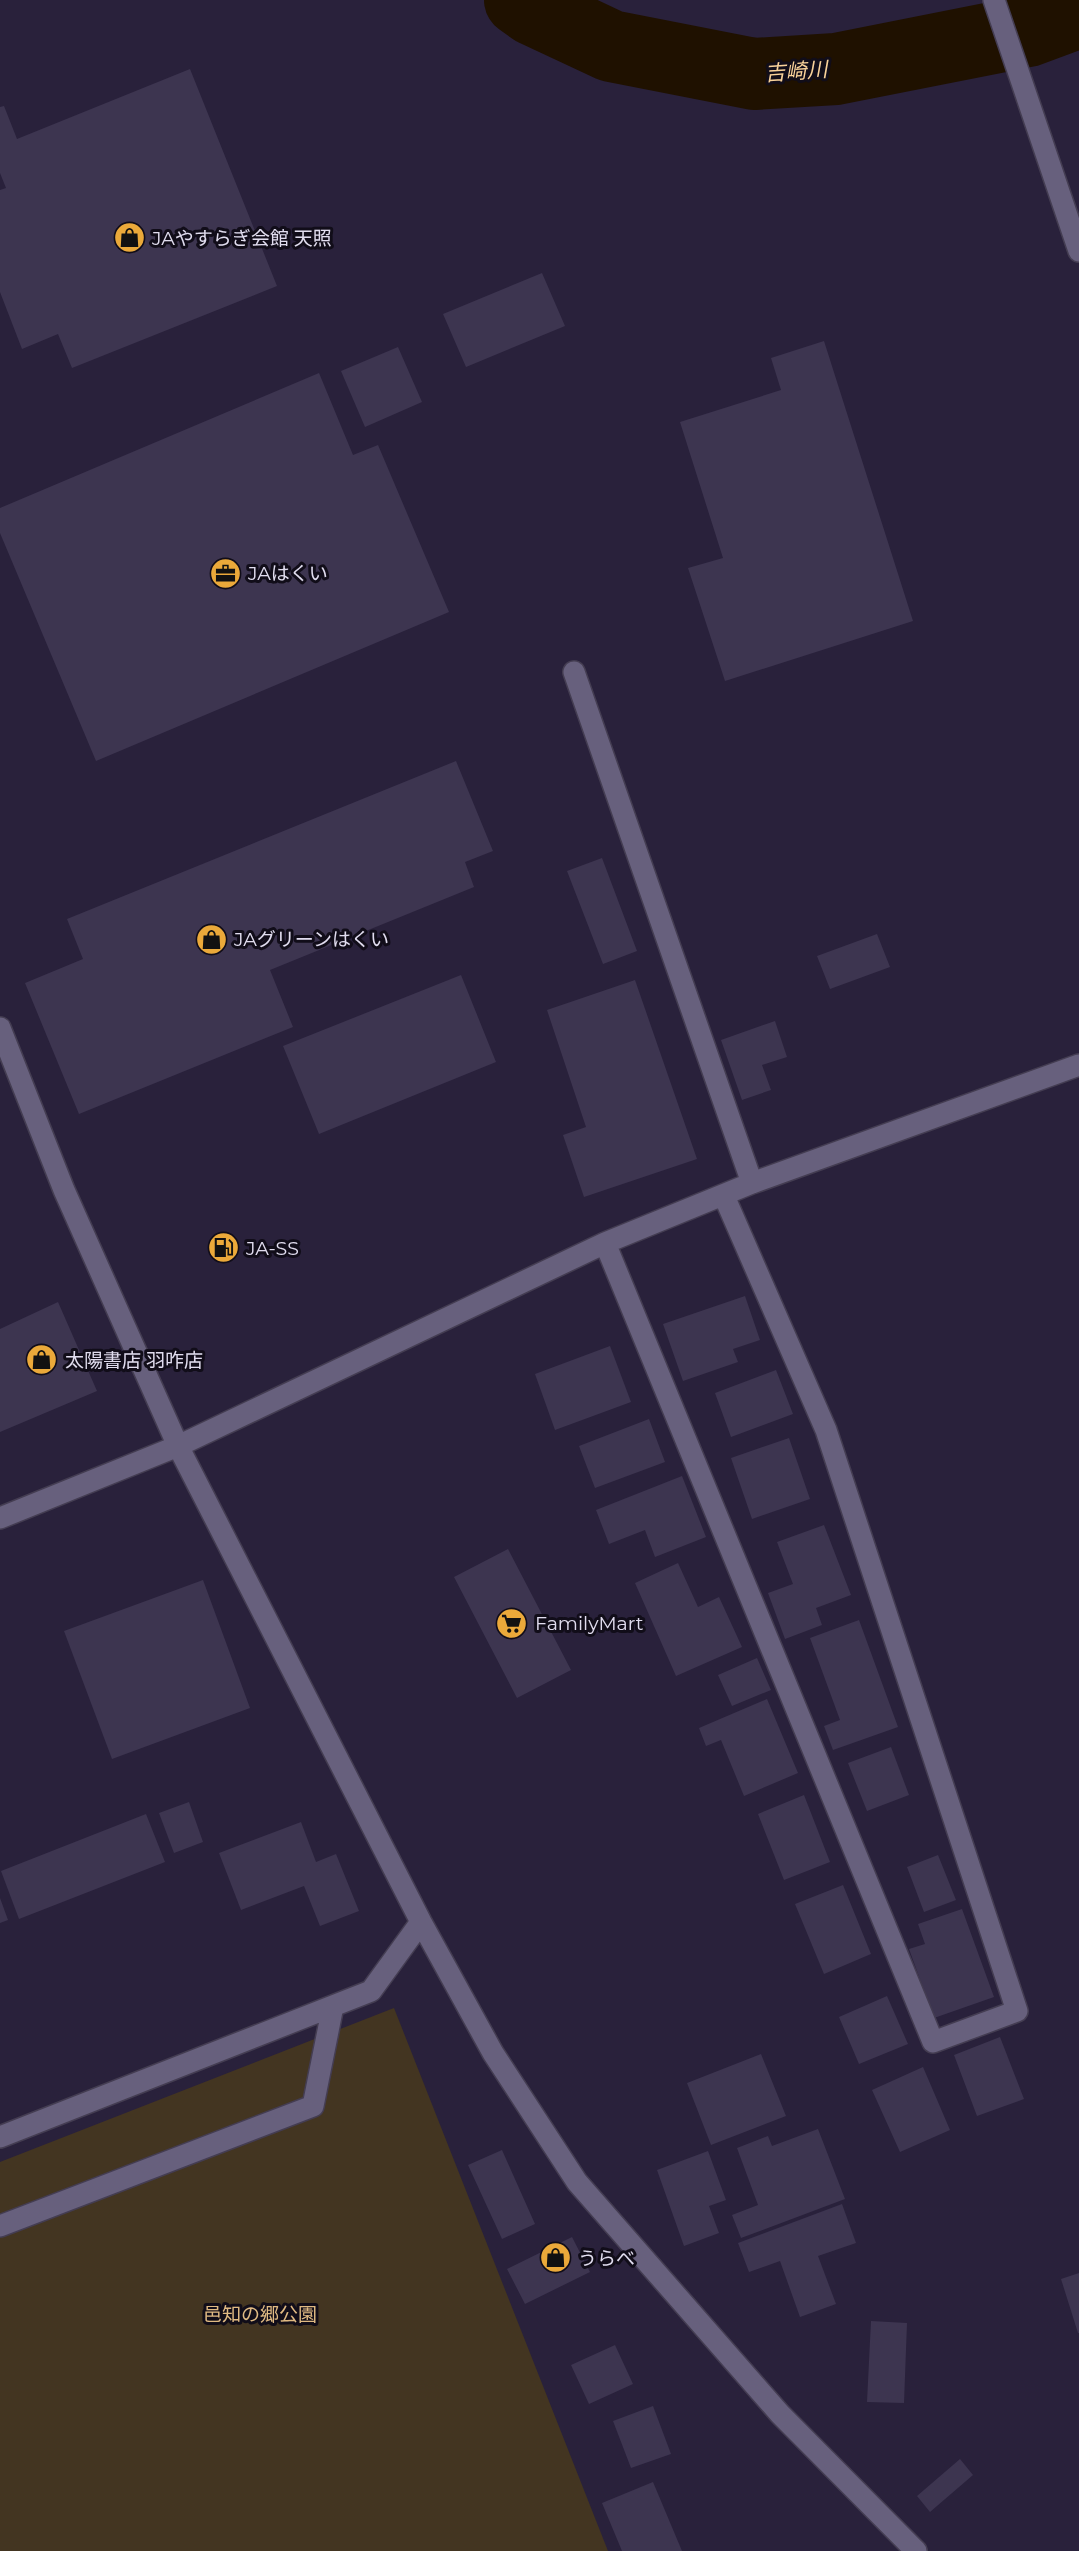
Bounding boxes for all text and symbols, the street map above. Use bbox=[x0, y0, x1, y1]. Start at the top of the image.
water label: 吉崎川 bbox=[764, 56, 830, 86]
shop icon: JAやすらぎ会館 天照 bbox=[112, 221, 146, 255]
place label: JAやすらぎ会館 天照 bbox=[151, 227, 332, 250]
office icon: JAはくい bbox=[208, 556, 242, 590]
place label: JAはくい bbox=[247, 562, 328, 585]
shop icon: JAグリーンはくい bbox=[194, 922, 228, 956]
place label: JAグリーンはくい bbox=[233, 928, 389, 951]
fuel station icon: JA-SS bbox=[206, 1231, 240, 1265]
place label: JA-SS bbox=[245, 1237, 299, 1260]
shop icon: 太陽書店 羽咋店 bbox=[25, 1343, 59, 1377]
place label: 太陽書店 羽咋店 bbox=[65, 1349, 203, 1372]
supermarket icon: FamilyMart bbox=[495, 1606, 529, 1640]
place label: FamilyMart bbox=[535, 1612, 644, 1635]
shop icon: うらべ bbox=[538, 2241, 572, 2275]
place label: うらべ bbox=[578, 2247, 635, 2270]
park label: 邑知の郷公園 bbox=[203, 2303, 317, 2326]

